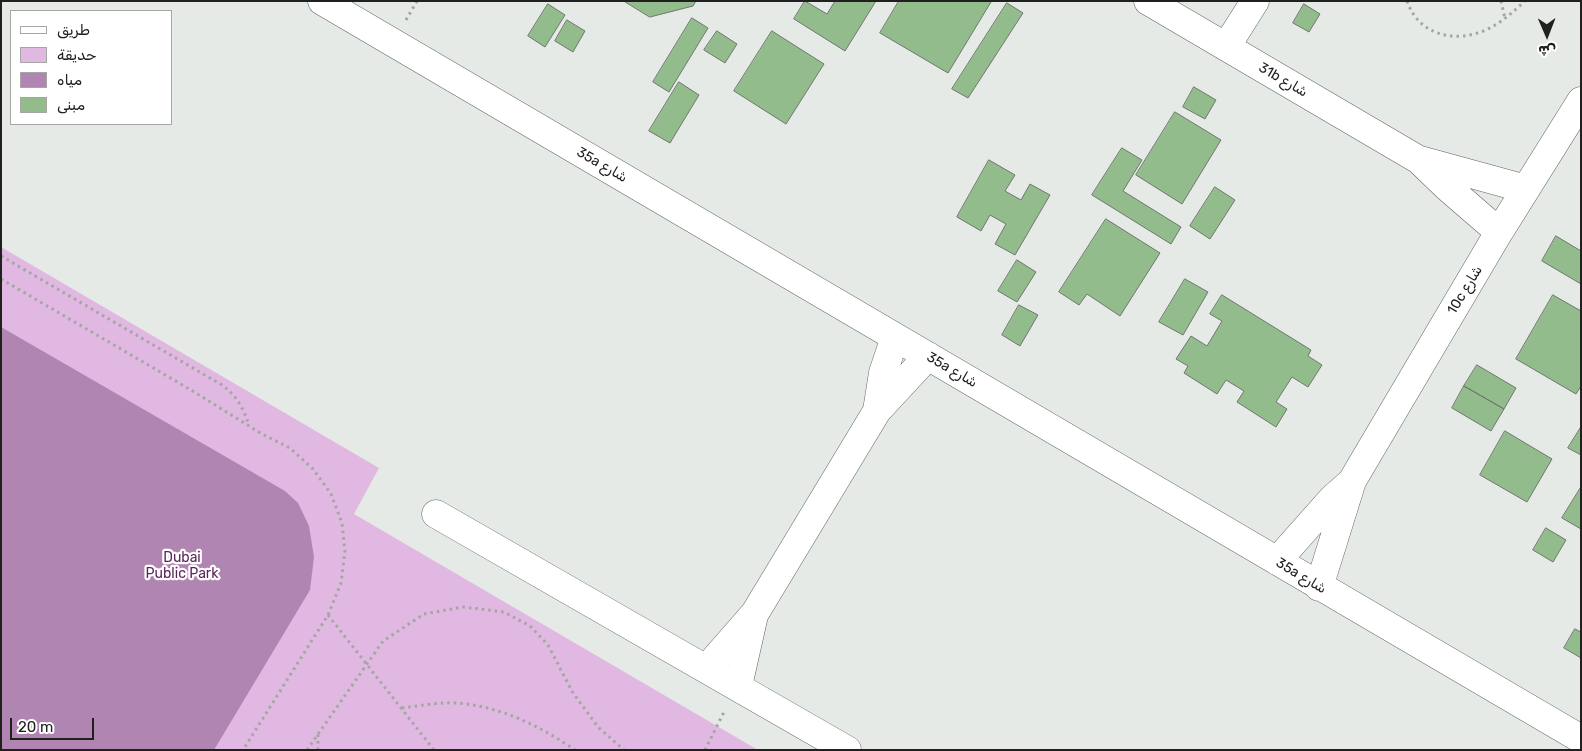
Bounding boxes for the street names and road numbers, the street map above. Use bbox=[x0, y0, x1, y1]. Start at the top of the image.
street label: 31b شارع bbox=[1255, 59, 1311, 101]
street label: 35a شارع bbox=[574, 144, 630, 186]
street label: 10c شارع bbox=[1444, 263, 1486, 317]
street label: 35a شارع bbox=[924, 349, 980, 391]
street label: 35a شارع bbox=[1273, 554, 1329, 598]

